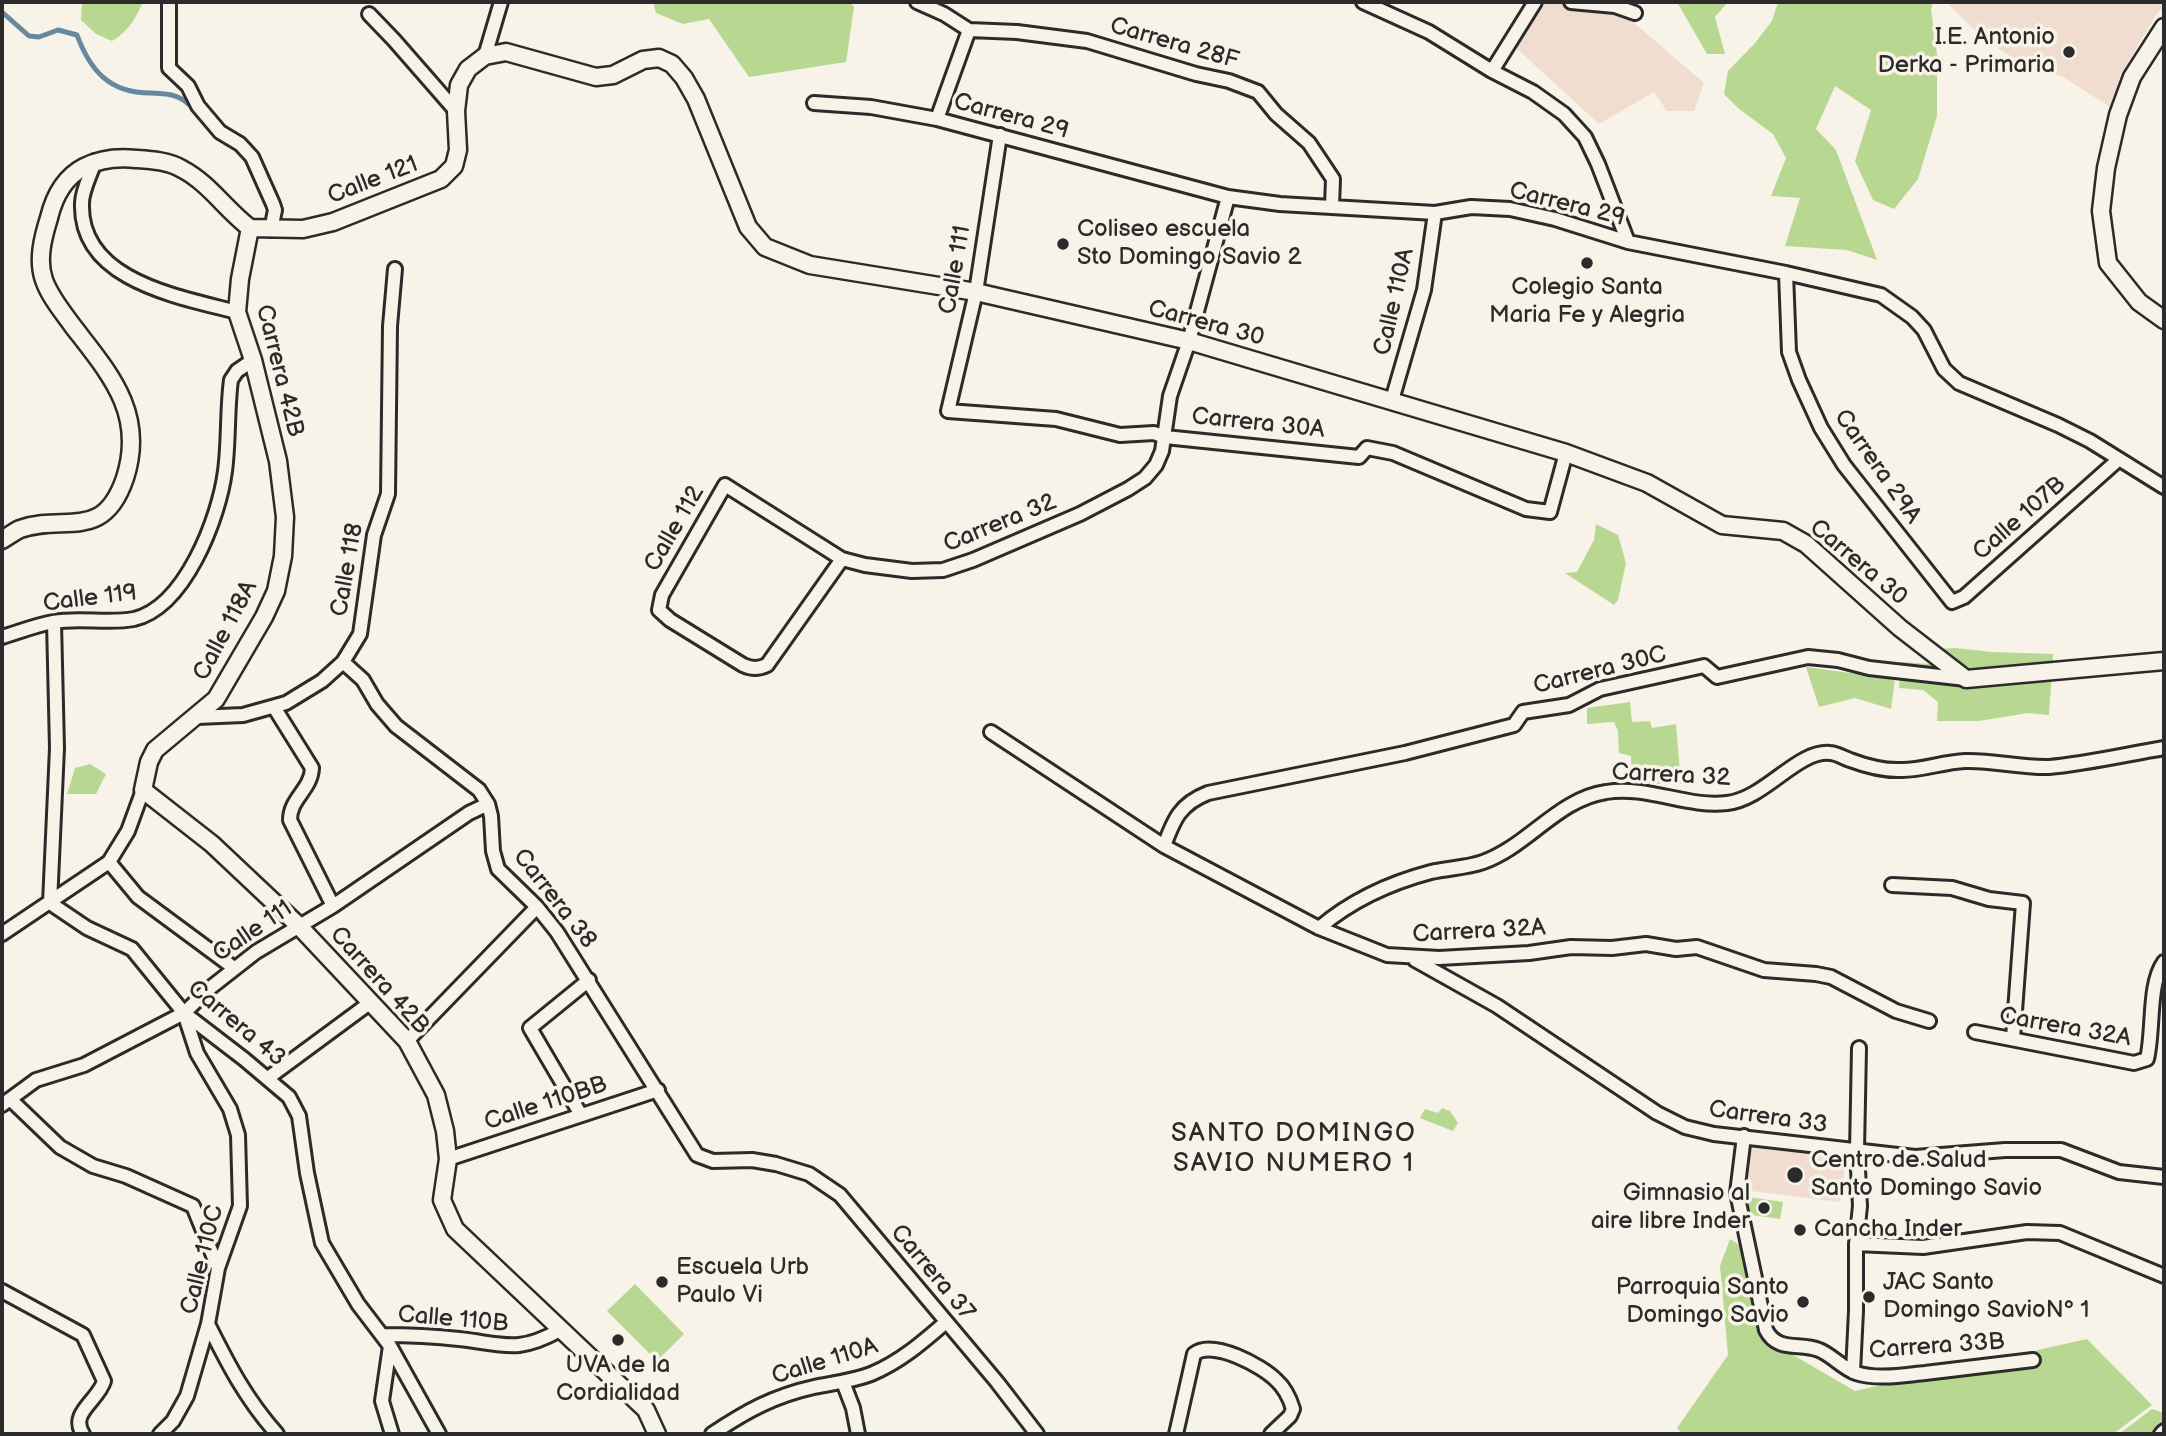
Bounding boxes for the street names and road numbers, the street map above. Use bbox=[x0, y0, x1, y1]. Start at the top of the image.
street label: Carrera 28F bbox=[1106, 12, 1242, 76]
street label: Carrera 29 bbox=[950, 88, 1072, 146]
street label: Calle 121 bbox=[324, 151, 422, 211]
street label: Carrera 29 bbox=[1506, 177, 1628, 233]
street label: Calle 111 bbox=[934, 223, 978, 317]
street label: Calle 110A bbox=[1369, 246, 1421, 358]
street label: Carrera 30 bbox=[1145, 295, 1267, 353]
street label: Carrera 42B bbox=[249, 302, 309, 440]
street label: Carrera 30A bbox=[1190, 403, 1326, 445]
street label: Carrera 29A bbox=[1827, 404, 1927, 530]
street label: Calle 107B bbox=[1968, 471, 2072, 567]
street label: Calle 112 bbox=[639, 481, 711, 577]
street label: Carrera 32 bbox=[939, 488, 1061, 560]
street label: Carrera 30 bbox=[1803, 514, 1913, 612]
street label: Calle 118 bbox=[326, 521, 370, 619]
street label: Calle 118A bbox=[188, 576, 264, 686]
street label: Calle 119 bbox=[41, 579, 139, 619]
street label: Carrera 30C bbox=[1531, 641, 1669, 701]
street label: Carrera 32 bbox=[1611, 759, 1731, 793]
street label: Carrera 38 bbox=[506, 843, 602, 955]
street label: Calle 111 bbox=[208, 895, 298, 969]
street label: Carrera 32A bbox=[1412, 914, 1546, 950]
street label: Carrera 42B bbox=[323, 921, 435, 1041]
street label: Carrera 43 bbox=[181, 975, 291, 1073]
street label: Carrera 32A bbox=[1997, 1002, 2133, 1054]
street label: Calle 110BB bbox=[481, 1071, 611, 1137]
street label: Carrera 33 bbox=[1707, 1095, 1829, 1141]
street label: Calle 110C bbox=[176, 1202, 230, 1318]
street label: Carrera 37 bbox=[884, 1219, 980, 1327]
street label: Calle 110B bbox=[396, 1301, 510, 1339]
street label: Carrera 33B bbox=[1868, 1328, 2006, 1366]
street label: Calle 110A bbox=[769, 1332, 881, 1392]

